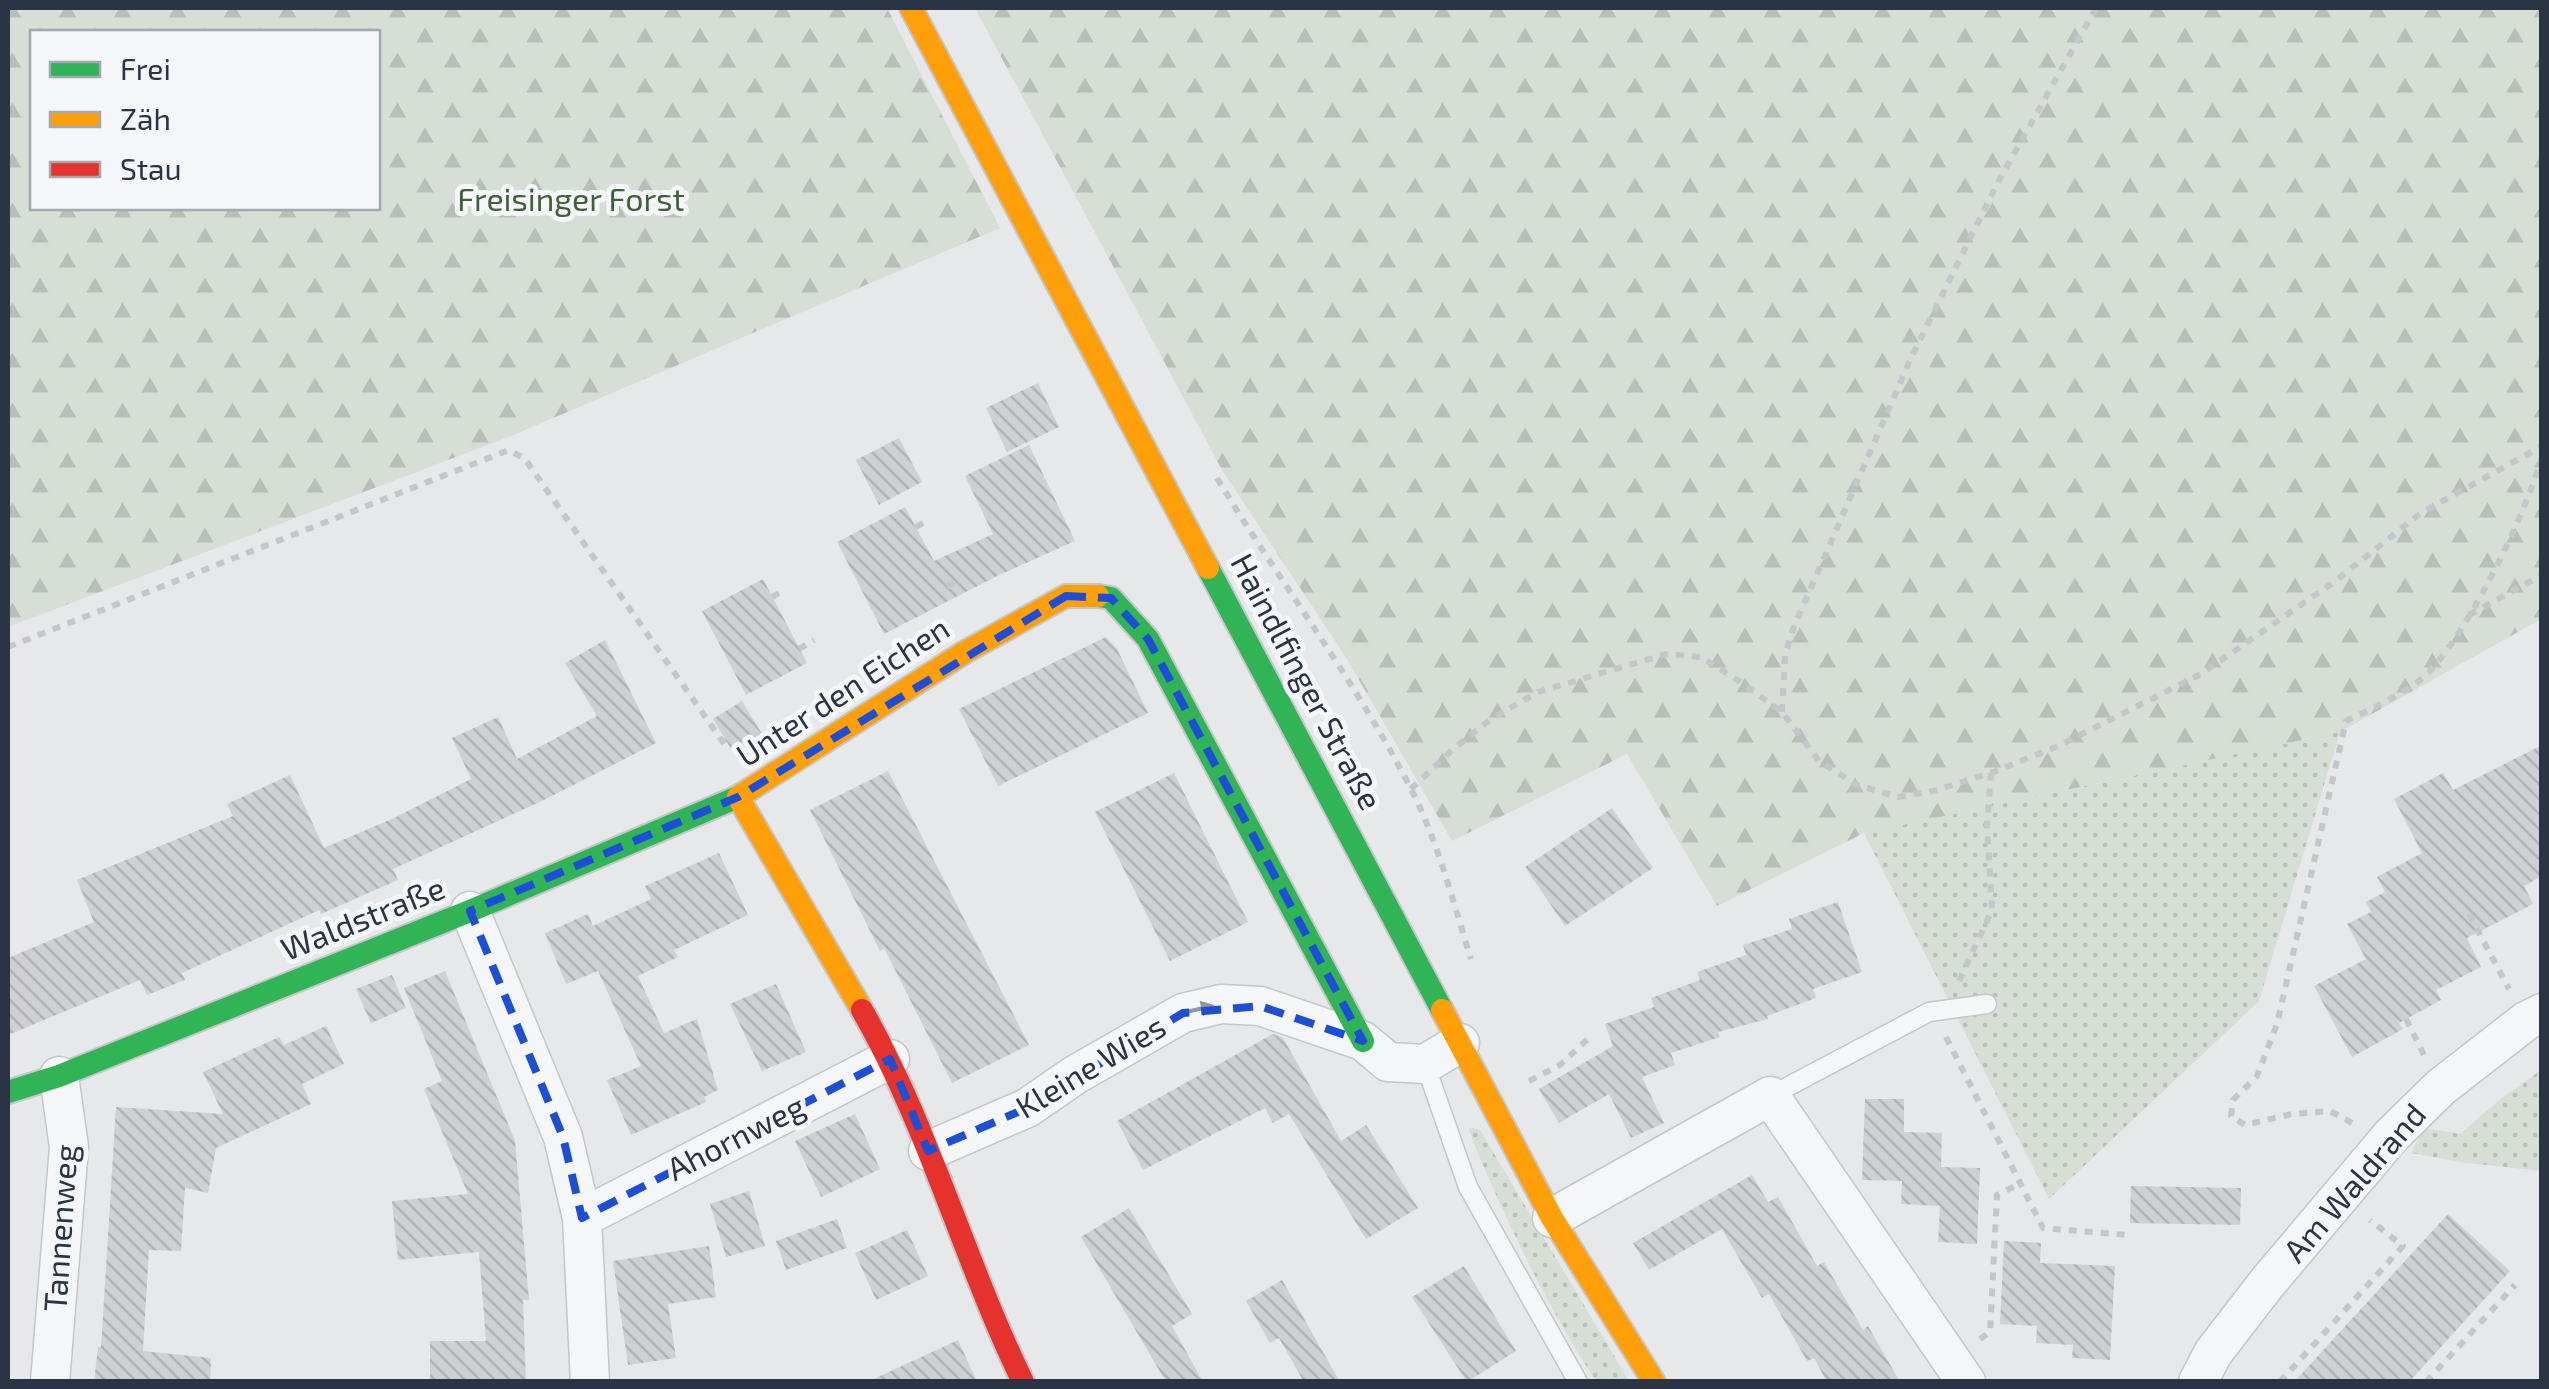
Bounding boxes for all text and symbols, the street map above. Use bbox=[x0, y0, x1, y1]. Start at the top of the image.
legend bbox=[30, 30, 380, 210]
text: Frei bbox=[120, 50, 171, 86]
text: Zäh bbox=[120, 100, 171, 136]
text: Stau bbox=[120, 150, 182, 186]
park label: Freisinger Forst bbox=[457, 179, 685, 217]
street label: Haindlfinger Straße bbox=[1224, 547, 1391, 816]
street label: Unter den Eichen bbox=[729, 607, 955, 773]
street label: Waldstraße bbox=[275, 867, 450, 967]
one-way arrow bbox=[1184, 1001, 1215, 1016]
street label: Kleine Wies bbox=[1008, 1006, 1172, 1125]
street label: Ahornweg bbox=[660, 1085, 810, 1187]
street label: Am Waldrand bbox=[2274, 1095, 2433, 1269]
street label: Tannenweg bbox=[34, 1143, 84, 1313]

